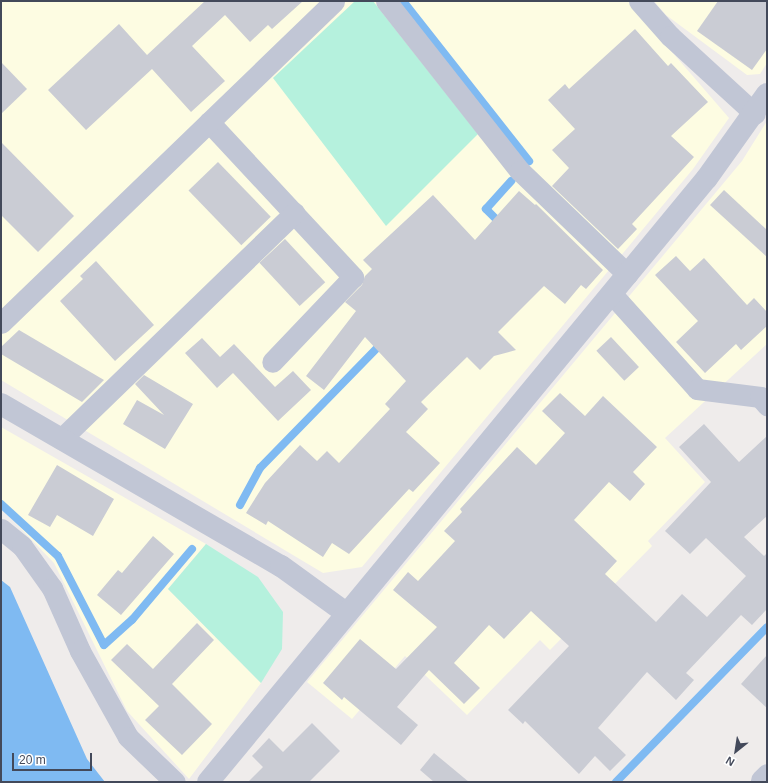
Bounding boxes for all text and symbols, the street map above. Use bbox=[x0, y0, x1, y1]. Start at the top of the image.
north arrow bbox=[716, 731, 756, 771]
scale bar bbox=[14, 745, 94, 771]
text: 20 m bbox=[19, 753, 46, 767]
text: N bbox=[724, 754, 736, 769]

